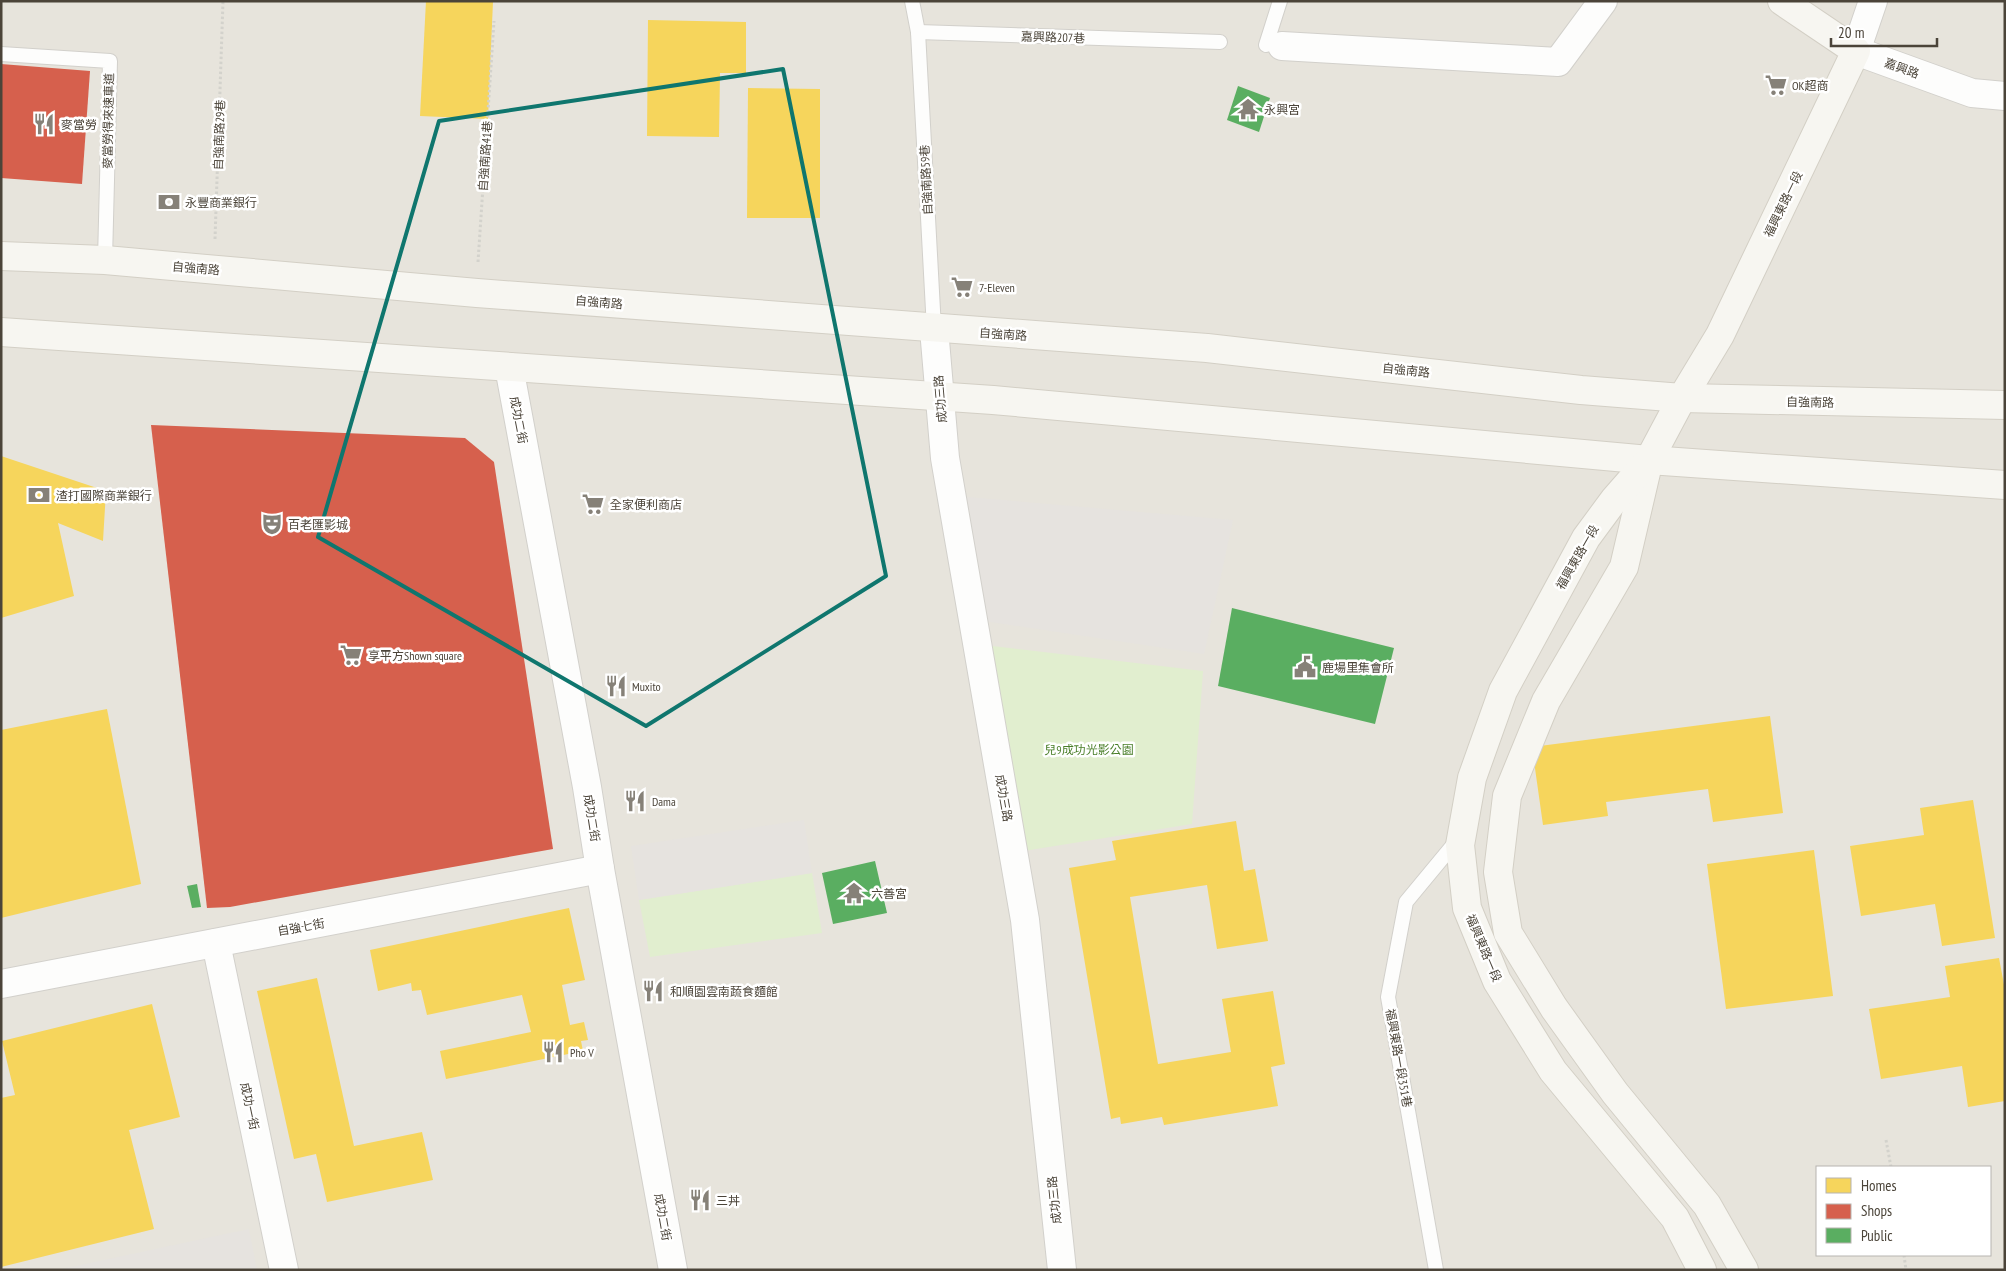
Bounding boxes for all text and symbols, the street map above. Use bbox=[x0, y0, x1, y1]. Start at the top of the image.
scale bar bbox=[1831, 15, 1937, 47]
text: 20 m bbox=[1838, 23, 1864, 42]
street label: 嘉興路207巷 bbox=[1021, 28, 1085, 46]
street label: 嘉興路 bbox=[1883, 55, 1921, 81]
supermarket icon: OK超商 bbox=[1763, 72, 1789, 98]
street label: 麥當勞得來速車道 bbox=[100, 73, 116, 169]
place label: OK超商 bbox=[1792, 78, 1829, 93]
temple icon: 永興宮 bbox=[1235, 96, 1261, 122]
street label: 自強南路29巷 bbox=[210, 99, 228, 171]
place label: 永興宮 bbox=[1264, 102, 1300, 117]
restaurant icon: 麥當勞 bbox=[31, 111, 57, 137]
place label: 麥當勞 bbox=[61, 117, 97, 132]
street label: 自強南路41巷 bbox=[475, 120, 495, 192]
street label: 自強南路59巷 bbox=[917, 144, 935, 216]
street label: 福興東路一段 bbox=[1760, 168, 1806, 240]
bank icon: 永豐商業銀行 bbox=[156, 189, 182, 215]
place label: 永豐商業銀行 bbox=[185, 195, 257, 210]
street label: 自強南路 bbox=[171, 258, 221, 278]
supermarket icon: 7-Eleven bbox=[949, 274, 975, 300]
place label: 7-Eleven bbox=[979, 280, 1015, 295]
street label: 自強南路 bbox=[574, 292, 624, 312]
street label: 自強南路 bbox=[979, 325, 1027, 343]
street label: 自強南路 bbox=[1381, 360, 1431, 380]
street label: 成功三路 bbox=[930, 374, 950, 424]
street label: 自強南路 bbox=[1786, 394, 1834, 410]
street label: 成功二街 bbox=[507, 395, 531, 445]
bank icon: 渣打國際商業銀行 bbox=[26, 482, 52, 508]
place label: 渣打國際商業銀行 bbox=[56, 488, 152, 503]
supermarket icon: 全家便利商店 bbox=[580, 491, 606, 517]
place label: 全家便利商店 bbox=[610, 497, 682, 512]
theatre icon: 百老匯影城 bbox=[259, 511, 285, 537]
place label: 百老匯影城 bbox=[288, 517, 348, 532]
street label: 福興東路一段 bbox=[1553, 522, 1601, 592]
supermarket icon: 享平方Shown square bbox=[338, 642, 364, 668]
place label: 享平方Shown square bbox=[368, 648, 462, 663]
public building icon: 鹿場里集會所 bbox=[1292, 654, 1318, 680]
place label: 鹿場里集會所 bbox=[1322, 660, 1394, 675]
restaurant icon: Muxito bbox=[603, 673, 629, 699]
place label: Muxito bbox=[632, 679, 661, 694]
park label: 兒9成功光影公園 bbox=[1044, 742, 1134, 757]
street label: 成功三路 bbox=[992, 773, 1016, 823]
restaurant icon: Dama bbox=[622, 788, 648, 814]
street label: 成功二街 bbox=[581, 793, 603, 843]
place label: Dama bbox=[652, 794, 676, 809]
temple icon: 六善宮 bbox=[841, 880, 867, 906]
place label: 六善宮 bbox=[871, 886, 907, 901]
street label: 福興東路一段 bbox=[1463, 912, 1505, 984]
street label: 自強七街 bbox=[276, 915, 326, 939]
restaurant icon: 和順園雲南蔬食麵館 bbox=[640, 978, 666, 1004]
place label: 和順園雲南蔬食麵館 bbox=[670, 984, 778, 999]
street label: 福興東路一段351巷 bbox=[1383, 1007, 1415, 1109]
restaurant icon: Pho V bbox=[540, 1039, 566, 1065]
place label: Pho V bbox=[570, 1045, 594, 1060]
street label: 成功一街 bbox=[238, 1081, 262, 1131]
legend bbox=[1816, 1166, 1991, 1256]
street label: 成功三路 bbox=[1044, 1175, 1064, 1225]
text: Homes bbox=[1861, 1176, 1897, 1195]
restaurant icon: 三丼 bbox=[687, 1187, 713, 1213]
street label: 成功二街 bbox=[651, 1192, 675, 1242]
place label: 三丼 bbox=[716, 1193, 740, 1208]
text: Shops bbox=[1861, 1201, 1892, 1220]
text: Public bbox=[1861, 1226, 1893, 1245]

